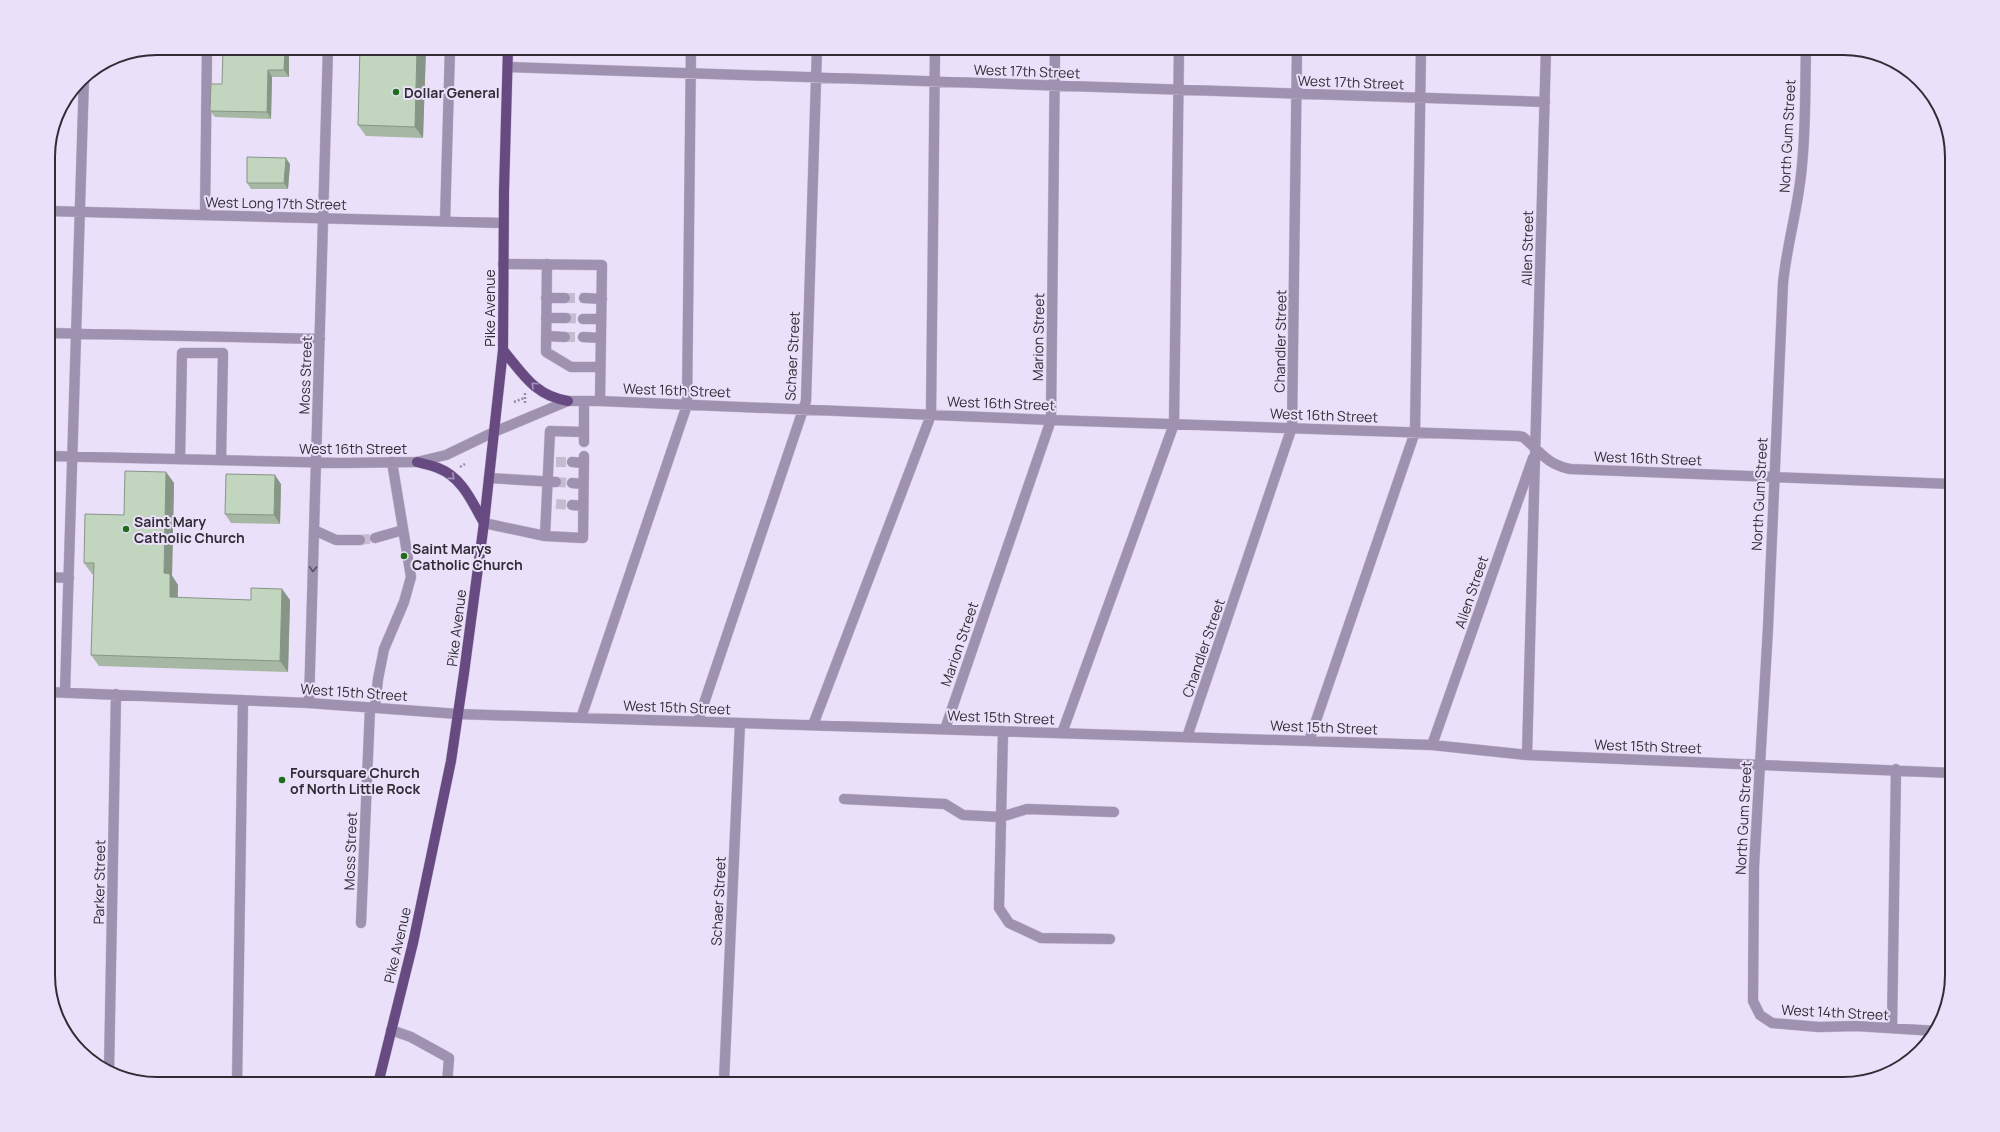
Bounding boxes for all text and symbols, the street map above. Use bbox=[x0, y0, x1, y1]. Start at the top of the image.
street label: West 17th Street bbox=[973, 60, 1081, 82]
street label: West 17th Street bbox=[1297, 71, 1405, 93]
street label: North Gum Street bbox=[1775, 78, 1799, 193]
place label: Dollar General bbox=[404, 83, 500, 102]
marker: Dollar General bbox=[391, 87, 401, 97]
street label: West Long 17th Street bbox=[205, 192, 347, 214]
street label: Allen Street bbox=[1517, 210, 1537, 286]
street label: Pike Avenue bbox=[480, 269, 499, 347]
street label: Chandler Street bbox=[1270, 289, 1290, 393]
street label: Marion Street bbox=[1028, 292, 1048, 381]
street label: Schaer Street bbox=[780, 310, 804, 401]
street label: Moss Street bbox=[294, 335, 316, 415]
street label: West 16th Street bbox=[623, 379, 732, 401]
one-way arrow bbox=[531, 383, 539, 390]
street label: West 16th Street bbox=[947, 392, 1056, 414]
street label: West 16th Street bbox=[1270, 404, 1379, 426]
street label: North Gum Street bbox=[1747, 436, 1771, 551]
street label: West 16th Street bbox=[299, 439, 407, 458]
street label: West 16th Street bbox=[1594, 447, 1703, 469]
one-way arrow bbox=[448, 472, 455, 479]
place label: Saint Mary Catholic Church bbox=[134, 512, 245, 547]
marker: Saint Mary Catholic Church bbox=[121, 524, 131, 534]
place label: Saint Marys Catholic Church bbox=[412, 539, 523, 574]
marker: Saint Marys Catholic Church bbox=[399, 551, 409, 561]
street label: Allen Street bbox=[1450, 553, 1492, 631]
one-way arrow bbox=[309, 566, 317, 572]
street label: Pike Avenue bbox=[442, 588, 470, 668]
street label: Chandler Street bbox=[1177, 596, 1229, 700]
street label: Marion Street bbox=[936, 599, 982, 689]
street label: West 15th Street bbox=[300, 679, 409, 705]
street label: West 15th Street bbox=[623, 696, 731, 718]
street label: West 15th Street bbox=[947, 706, 1055, 728]
street label: West 15th Street bbox=[1270, 716, 1378, 738]
street label: West 15th Street bbox=[1594, 735, 1702, 757]
street label: North Gum Street bbox=[1731, 760, 1755, 875]
place label: Foursquare Church of North Little Rock bbox=[290, 763, 420, 798]
marker: Foursquare Church of North Little Rock bbox=[277, 775, 287, 785]
street label: Moss Street bbox=[339, 811, 361, 891]
street label: Parker Street bbox=[89, 839, 109, 925]
street label: Schaer Street bbox=[706, 855, 730, 946]
street label: Pike Avenue bbox=[379, 905, 415, 985]
street label: West 14th Street bbox=[1781, 1000, 1890, 1024]

